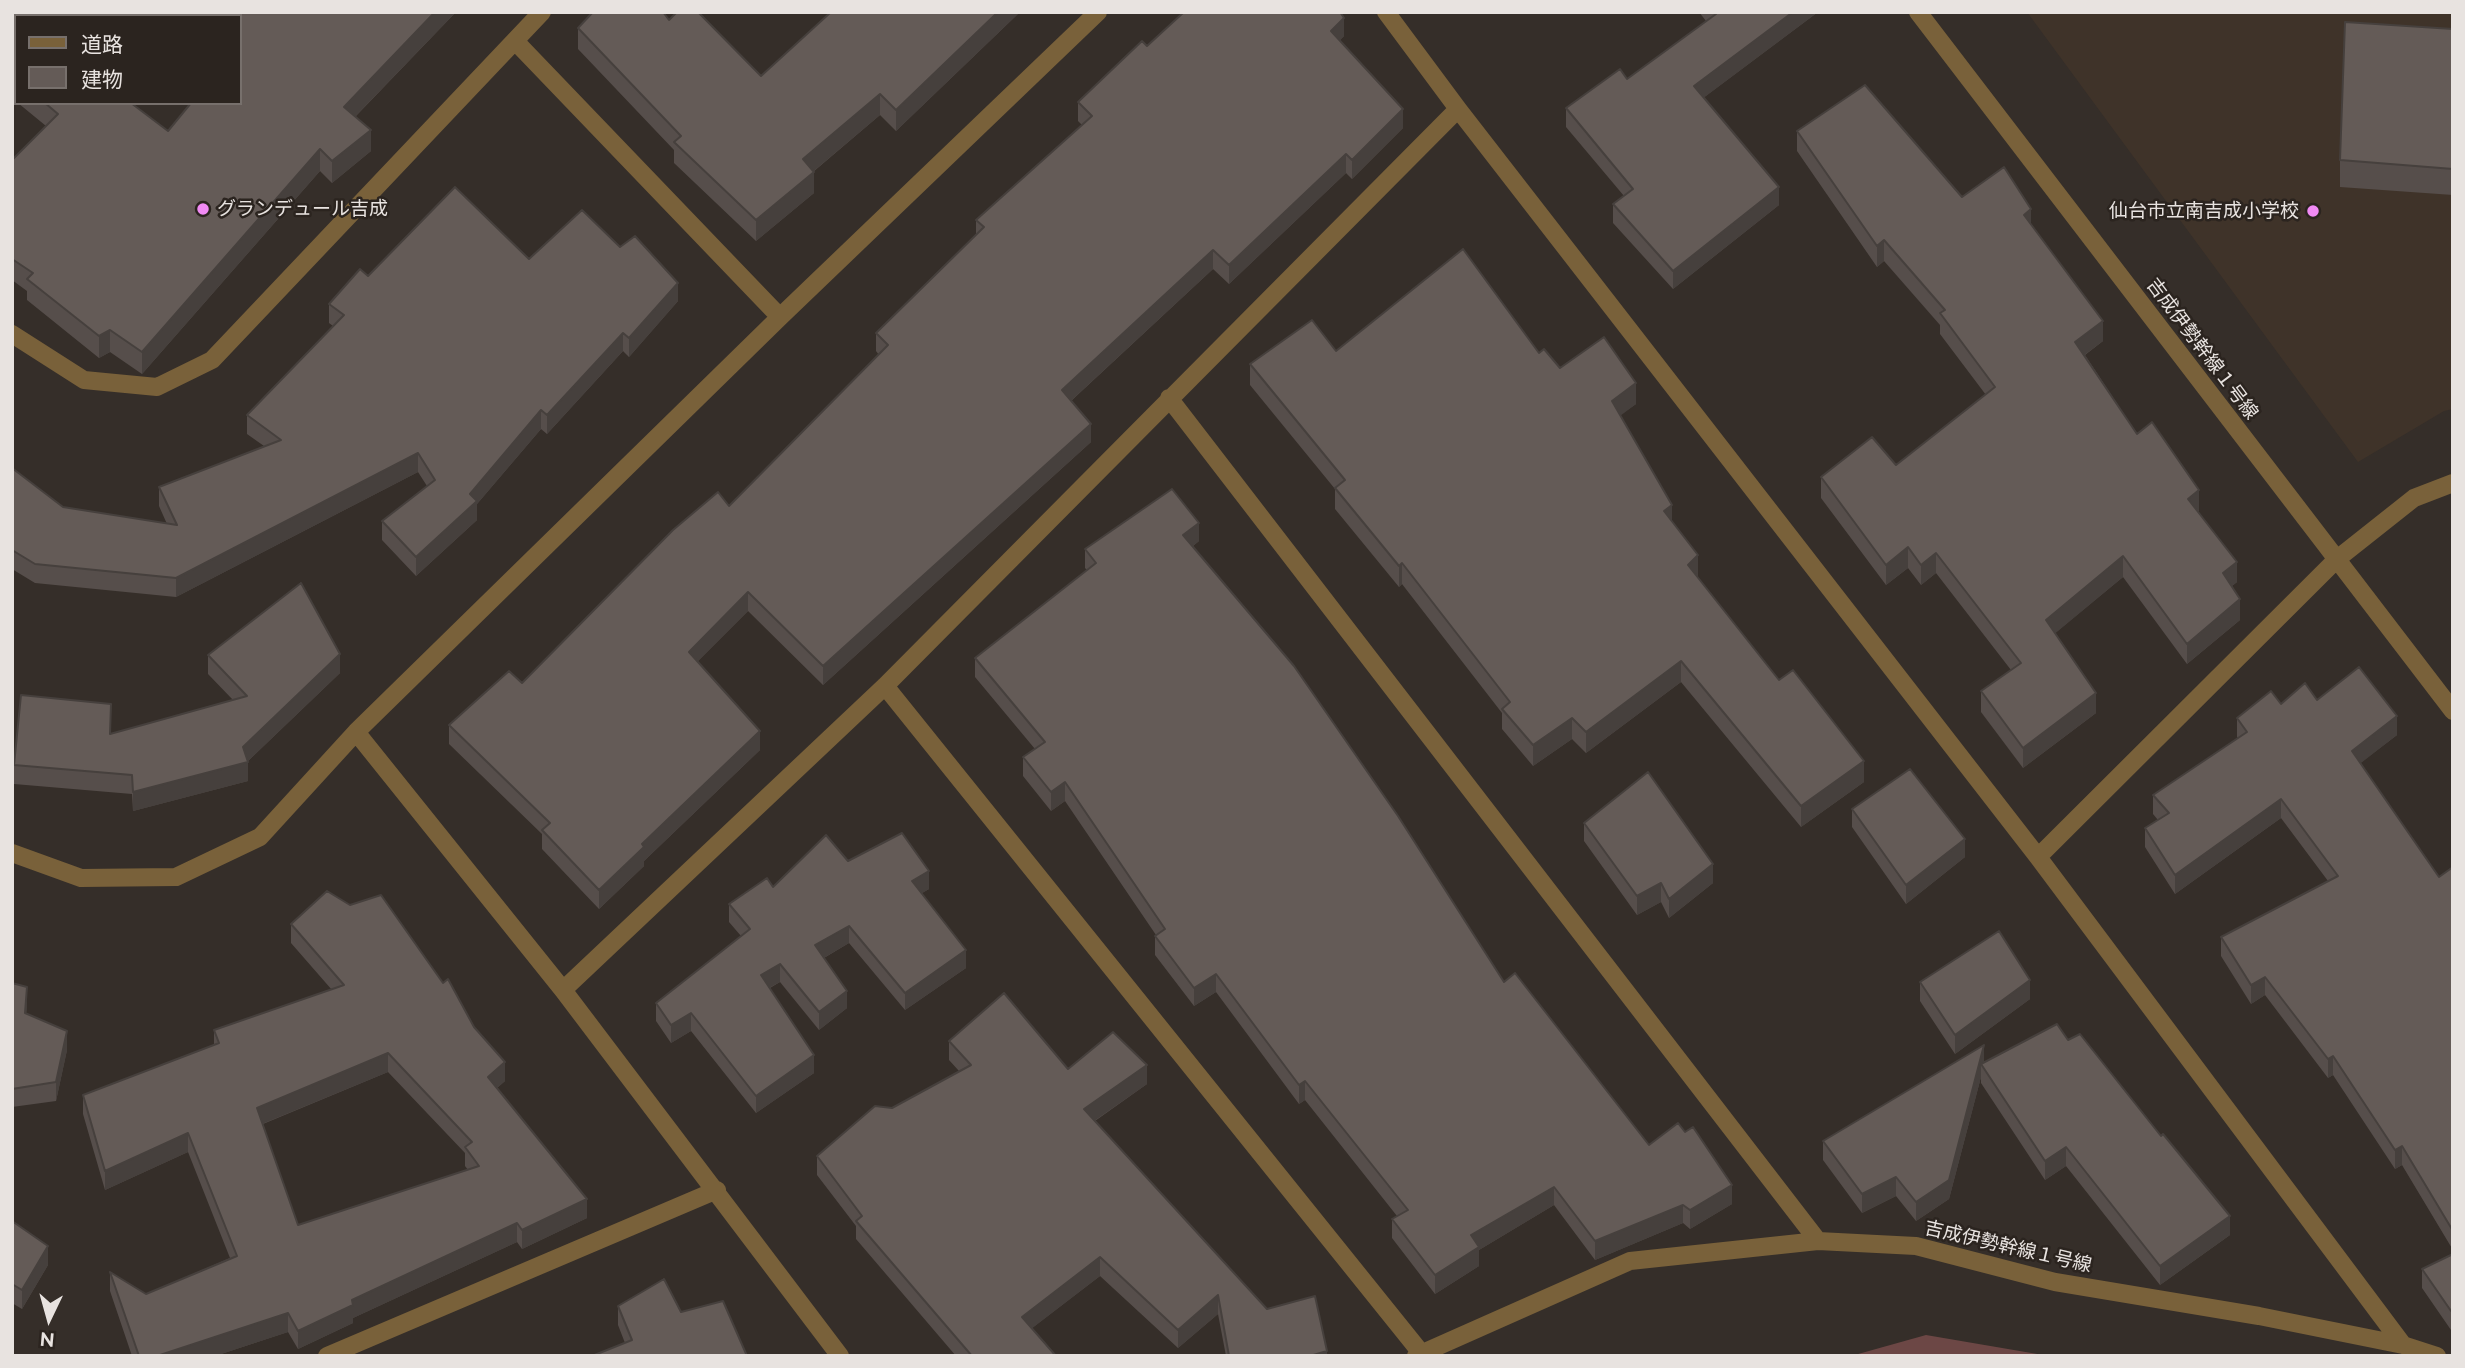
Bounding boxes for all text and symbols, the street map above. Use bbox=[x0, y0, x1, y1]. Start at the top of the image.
legend bbox=[14, 14, 242, 105]
text: 道路 bbox=[81, 32, 123, 57]
text: 建物 bbox=[81, 67, 123, 92]
place label: グランデュール吉成 bbox=[217, 198, 388, 220]
place label: 仙台市立南吉成小学校 bbox=[2109, 200, 2299, 222]
marker: グランデュール吉成 bbox=[195, 201, 211, 217]
marker: 仙台市立南吉成小学校 bbox=[2305, 203, 2321, 219]
street label: 吉成伊勢幹線１号線 bbox=[2141, 274, 2263, 424]
street label: 吉成伊勢幹線１号線 bbox=[1922, 1217, 2094, 1277]
north arrow bbox=[14, 1284, 84, 1354]
text: N bbox=[39, 1328, 55, 1352]

